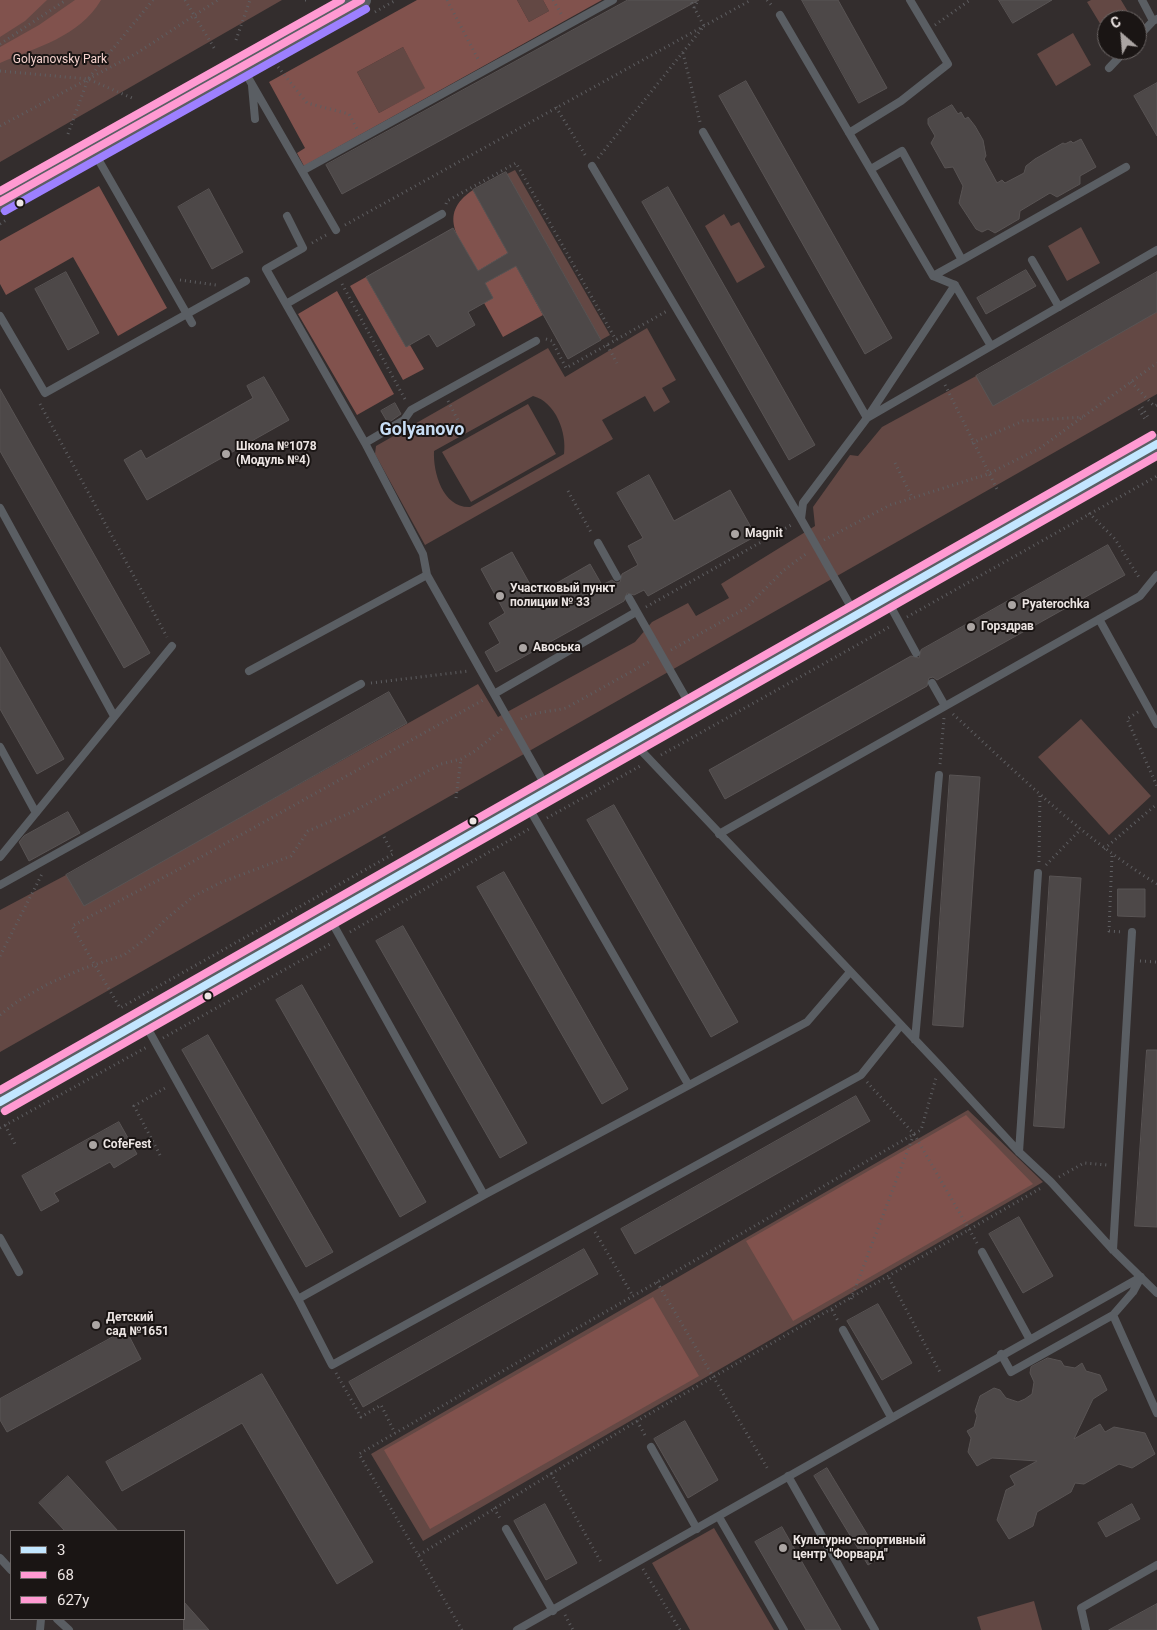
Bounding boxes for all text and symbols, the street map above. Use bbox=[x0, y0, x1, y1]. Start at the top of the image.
north arrow bbox=[1097, 10, 1147, 60]
text: С bbox=[1108, 13, 1123, 32]
park label: Golyanovsky Park bbox=[13, 53, 107, 67]
unlabelled marker bbox=[15, 198, 25, 208]
district label: Golyanovo bbox=[379, 419, 465, 441]
place label: Школа №1078 (Модуль №4) bbox=[236, 440, 317, 468]
marker: Школа №1078 (Модуль №4) bbox=[220, 448, 232, 460]
place label: Magnit bbox=[745, 527, 783, 541]
marker: Magnit bbox=[729, 528, 741, 540]
place label: Участковый пункт полиции № 33 bbox=[510, 582, 615, 610]
marker: Участковый пункт полиции № 33 bbox=[494, 590, 506, 602]
place label: Pyaterochka bbox=[1022, 598, 1090, 612]
marker: Pyaterochka bbox=[1006, 599, 1018, 611]
place label: Горздрав bbox=[981, 620, 1034, 634]
marker: Горздрав bbox=[965, 621, 977, 633]
place label: Авоська bbox=[533, 641, 581, 655]
marker: Авоська bbox=[517, 642, 529, 654]
unlabelled marker bbox=[468, 816, 478, 826]
unlabelled marker bbox=[203, 991, 213, 1001]
place label: CofeFest bbox=[103, 1138, 151, 1152]
marker: CofeFest bbox=[87, 1139, 99, 1151]
place label: Детский сад №1651 bbox=[106, 1311, 169, 1339]
marker: Детский сад №1651 bbox=[90, 1319, 102, 1331]
legend bbox=[10, 1530, 185, 1620]
place label: Культурно-спортивный центр "Форвард" bbox=[793, 1534, 926, 1562]
text: 3 bbox=[57, 1541, 65, 1559]
marker: Культурно-спортивный центр "Форвард" bbox=[777, 1542, 789, 1554]
text: 68 bbox=[57, 1566, 74, 1584]
text: 627у bbox=[57, 1591, 89, 1609]

